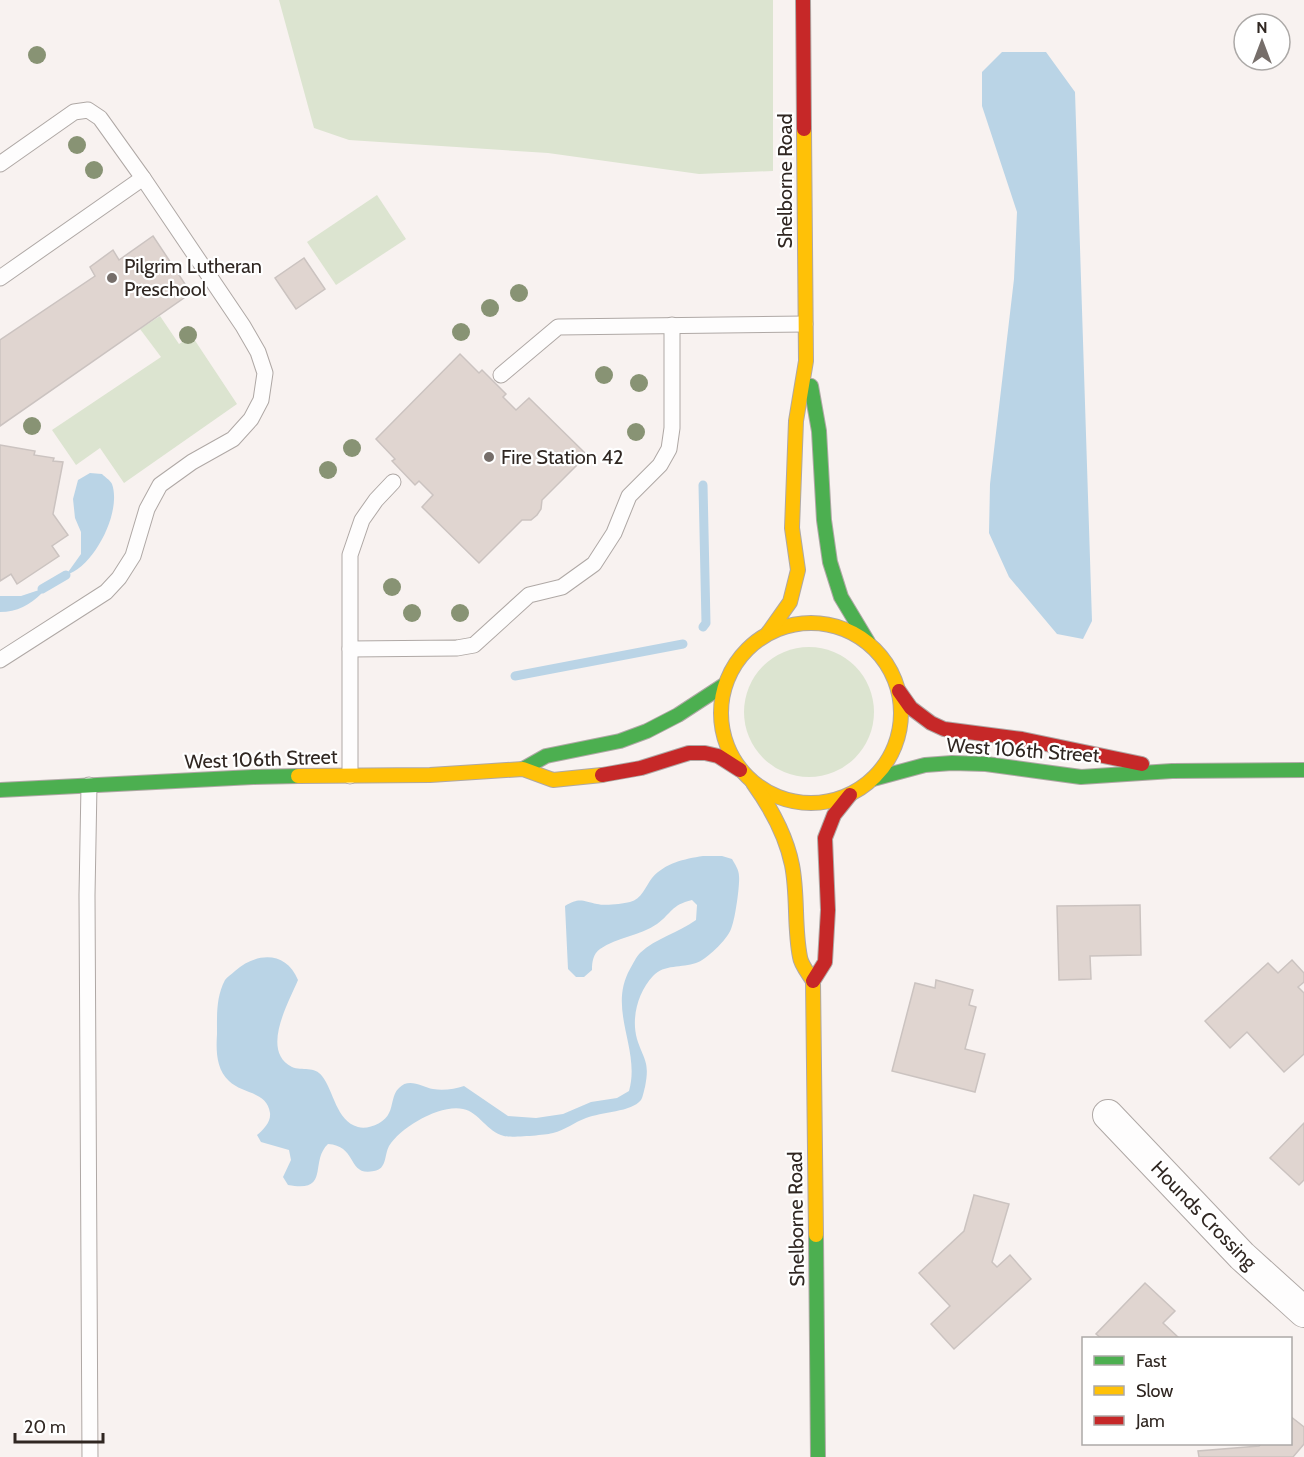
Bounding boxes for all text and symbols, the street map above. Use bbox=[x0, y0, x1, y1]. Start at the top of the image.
north arrow bbox=[1232, 12, 1292, 72]
text: N bbox=[1256, 18, 1268, 37]
street label: Shelborne Road bbox=[773, 113, 797, 249]
place label: Pilgrim Lutheran Preschool bbox=[124, 254, 262, 301]
marker: Pilgrim Lutheran Preschool bbox=[105, 271, 119, 285]
place label: Fire Station 42 bbox=[501, 445, 624, 469]
marker: Fire Station 42 bbox=[482, 450, 496, 464]
street label: West 106th Street bbox=[946, 733, 1101, 767]
street label: West 106th Street bbox=[184, 744, 338, 774]
street label: Shelborne Road bbox=[783, 1151, 809, 1287]
street label: Hounds Crossing bbox=[1146, 1156, 1263, 1275]
legend bbox=[1082, 1337, 1292, 1445]
text: Fast bbox=[1136, 1350, 1167, 1372]
text: Slow bbox=[1136, 1380, 1173, 1402]
scale bar bbox=[15, 1406, 104, 1444]
text: Jam bbox=[1135, 1410, 1165, 1432]
text: 20 m bbox=[24, 1416, 66, 1438]

